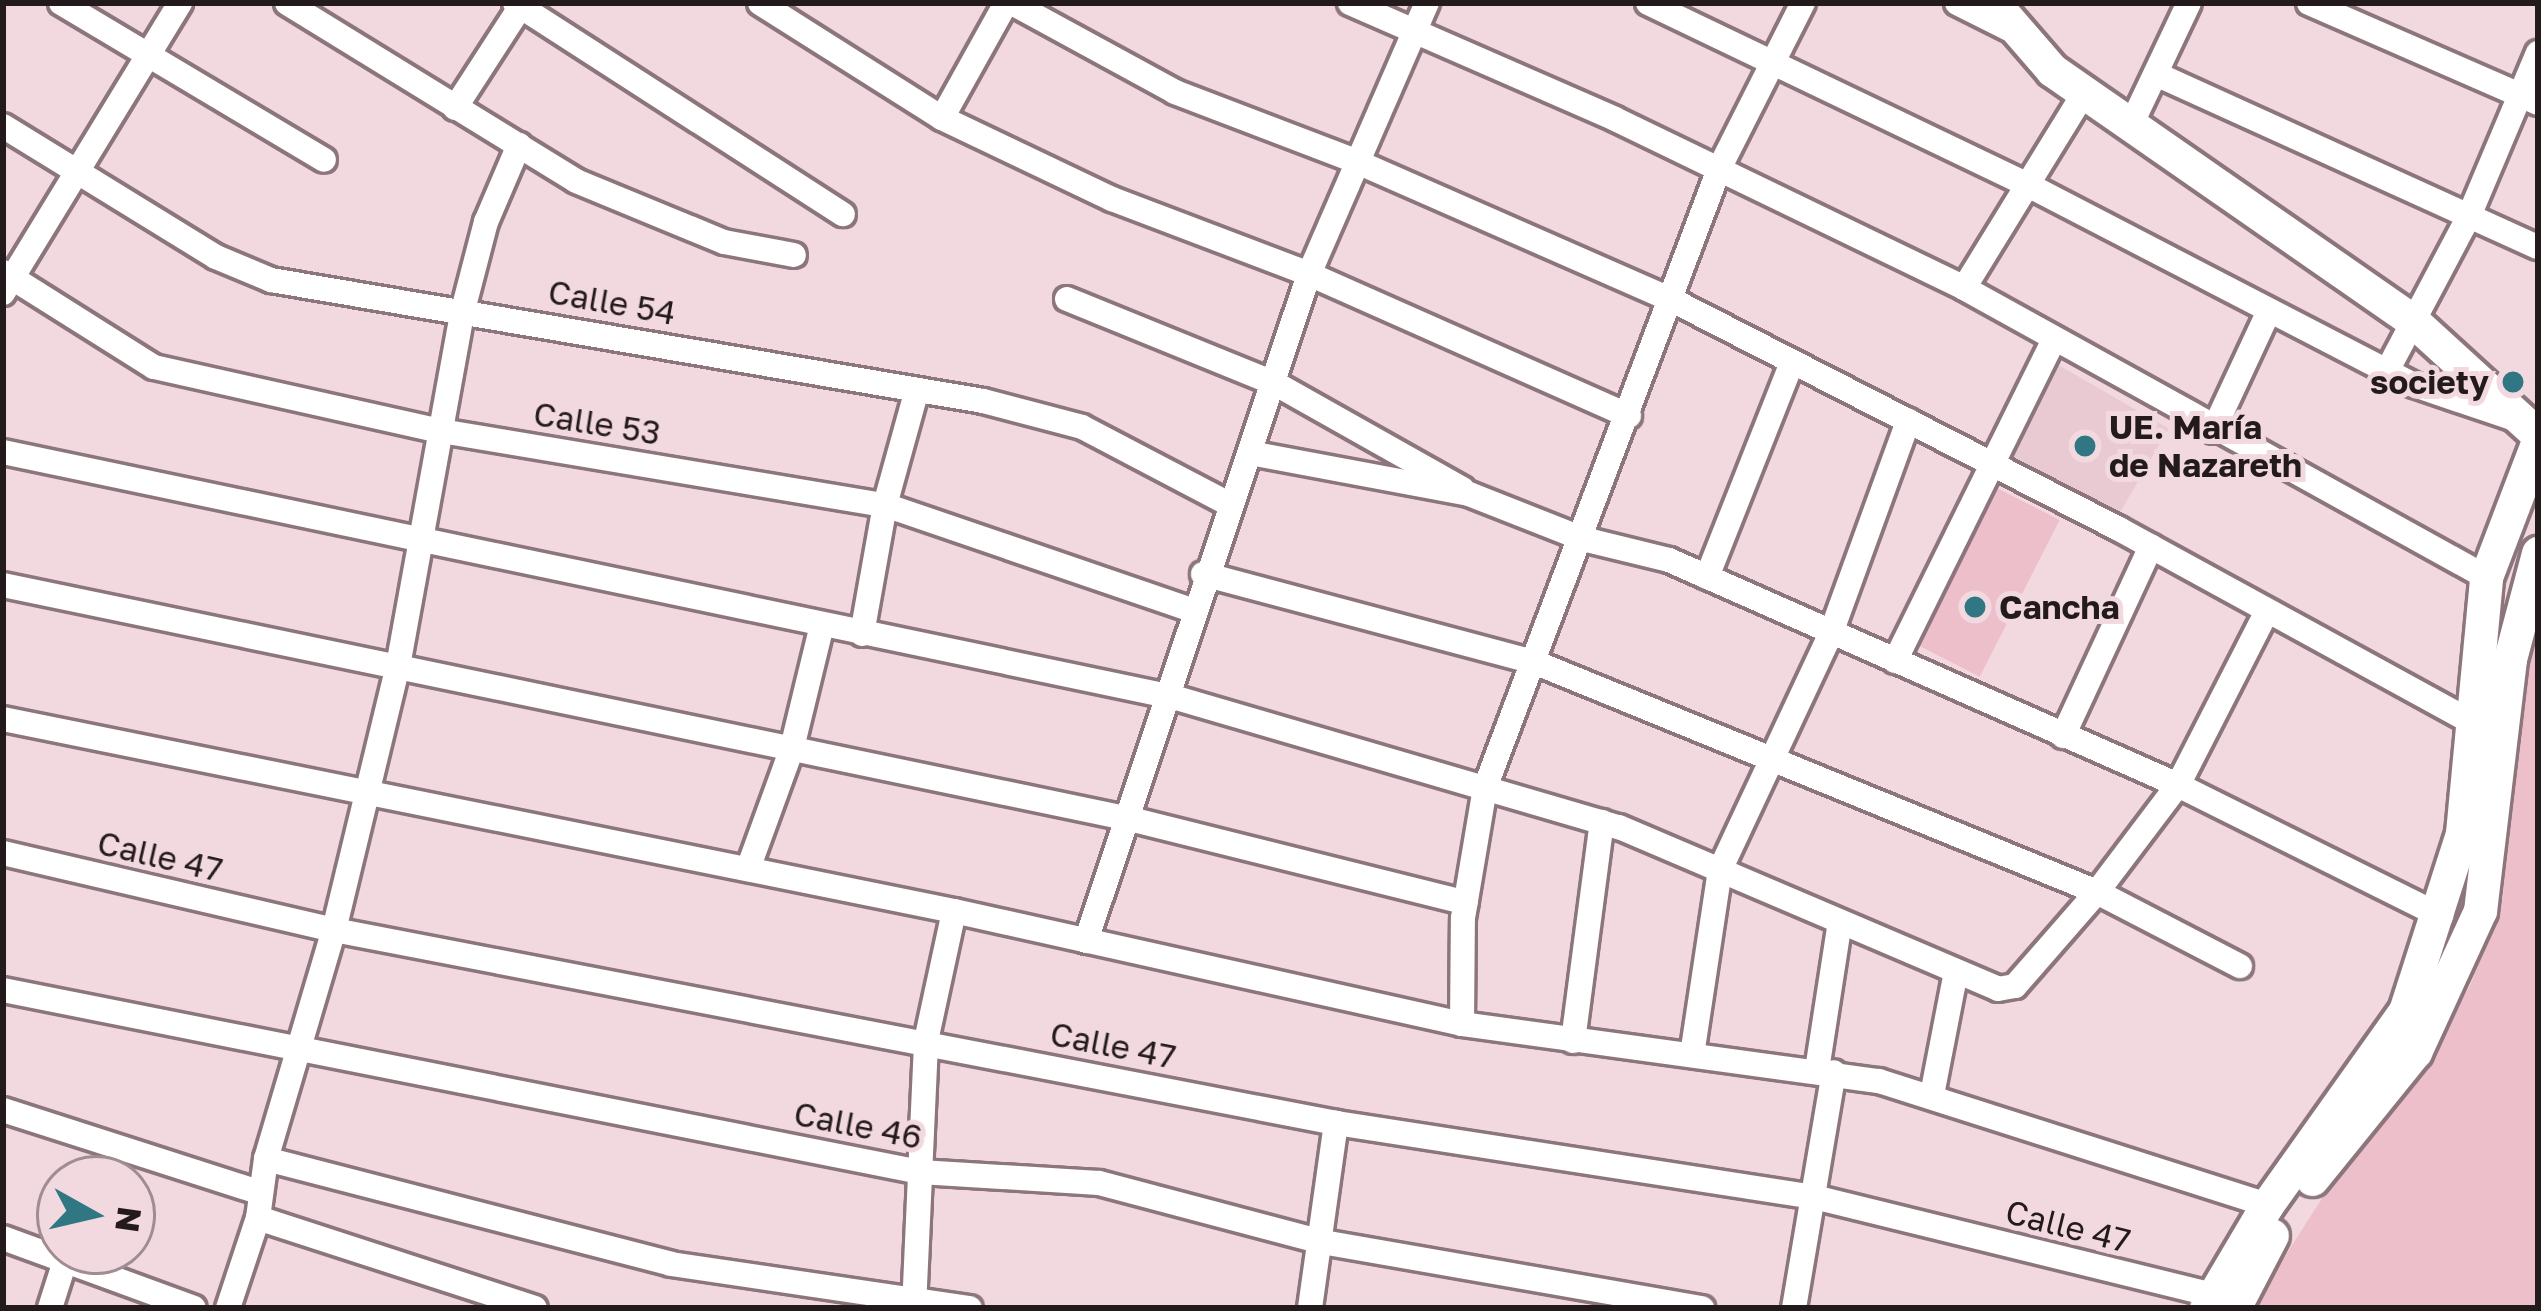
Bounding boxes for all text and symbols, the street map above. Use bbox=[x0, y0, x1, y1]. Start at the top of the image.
street label: Calle 54 bbox=[545, 271, 679, 333]
place label: society bbox=[2370, 362, 2489, 402]
marker: society bbox=[2500, 369, 2526, 395]
street label: Calle 53 bbox=[531, 393, 663, 453]
place label: UE. María de Nazareth bbox=[2109, 407, 2302, 485]
marker: UE. María de Nazareth bbox=[2072, 433, 2098, 459]
place label: Cancha bbox=[1999, 587, 2120, 627]
marker: Cancha bbox=[1962, 594, 1988, 620]
street label: Calle 47 bbox=[94, 822, 226, 890]
street label: Calle 47 bbox=[1047, 1013, 1179, 1077]
street label: Calle 46 bbox=[791, 1093, 925, 1157]
north arrow bbox=[36, 1155, 156, 1275]
street label: Calle 47 bbox=[2002, 1191, 2134, 1261]
text: N bbox=[108, 1205, 150, 1235]

